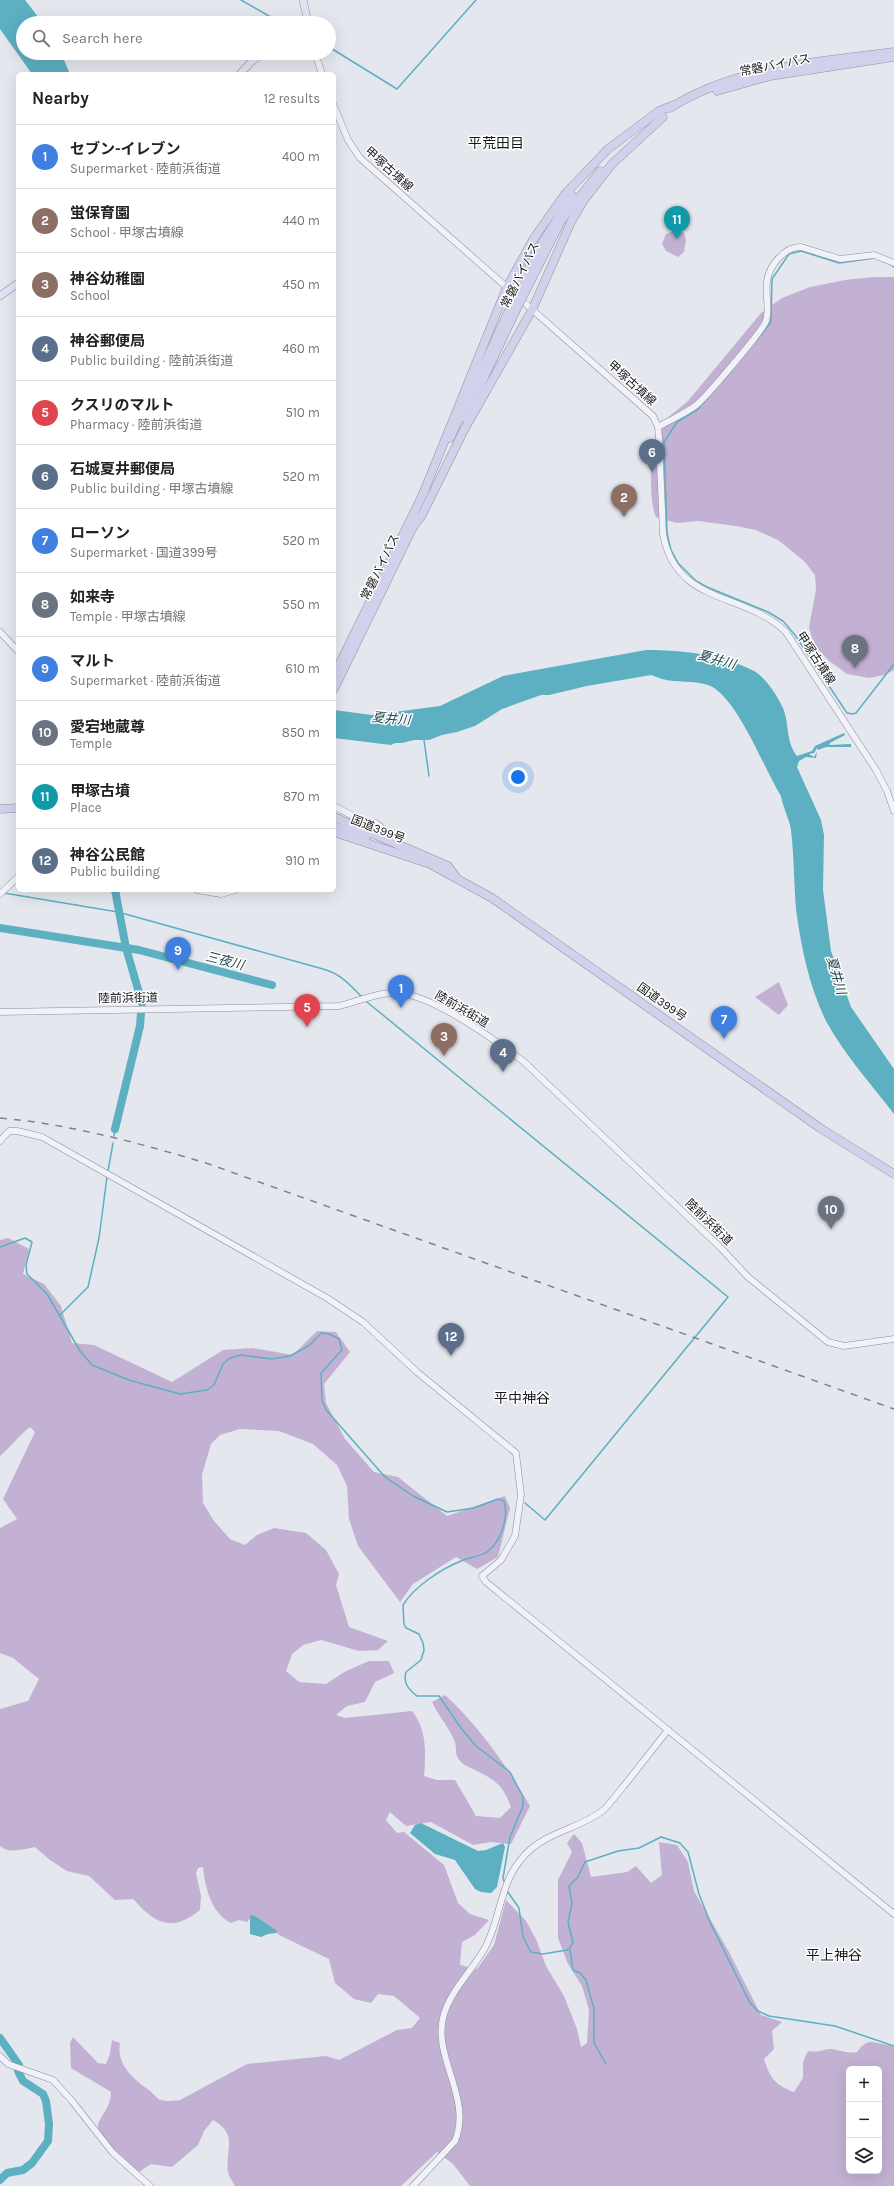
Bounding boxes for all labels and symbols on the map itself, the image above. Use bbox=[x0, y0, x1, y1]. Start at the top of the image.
street label: 常磐バイパス bbox=[738, 51, 812, 79]
district label: 平荒田目 bbox=[468, 135, 524, 152]
street label: 甲塚古墳線 bbox=[362, 144, 416, 194]
pin: 11 bbox=[664, 206, 690, 239]
street label: 常磐バイパス bbox=[498, 240, 542, 310]
street label: 甲塚古墳線 bbox=[605, 358, 659, 408]
pin: 6 bbox=[639, 439, 665, 472]
pin: 2 bbox=[611, 484, 637, 517]
street label: 常磐バイパス bbox=[358, 532, 402, 602]
street label: 甲塚古墳線 bbox=[794, 629, 838, 687]
pin: 8 bbox=[842, 635, 868, 668]
water label: 夏井川 bbox=[696, 647, 740, 673]
water label: 夏井川 bbox=[371, 709, 413, 728]
your location bbox=[508, 767, 528, 787]
street label: 国道399号 bbox=[349, 812, 407, 846]
pin: 9 bbox=[165, 937, 191, 970]
water label: 三夜川 bbox=[204, 948, 248, 973]
water label: 夏井川 bbox=[824, 954, 850, 998]
pin: 1 bbox=[388, 975, 414, 1008]
street label: 国道399号 bbox=[635, 980, 689, 1024]
street label: 陸前浜街道 bbox=[433, 988, 491, 1030]
street label: 陸前浜街道 bbox=[98, 990, 158, 1006]
pin: 5 bbox=[294, 994, 320, 1027]
pin: 7 bbox=[711, 1006, 737, 1039]
pin: 3 bbox=[431, 1023, 457, 1056]
pin: 4 bbox=[490, 1039, 516, 1072]
street label: 陸前浜街道 bbox=[683, 1196, 735, 1248]
pin: 10 bbox=[818, 1196, 844, 1229]
pin: 12 bbox=[438, 1323, 464, 1356]
district label: 平中神谷 bbox=[494, 1390, 550, 1407]
district label: 平上神谷 bbox=[806, 1947, 862, 1964]

